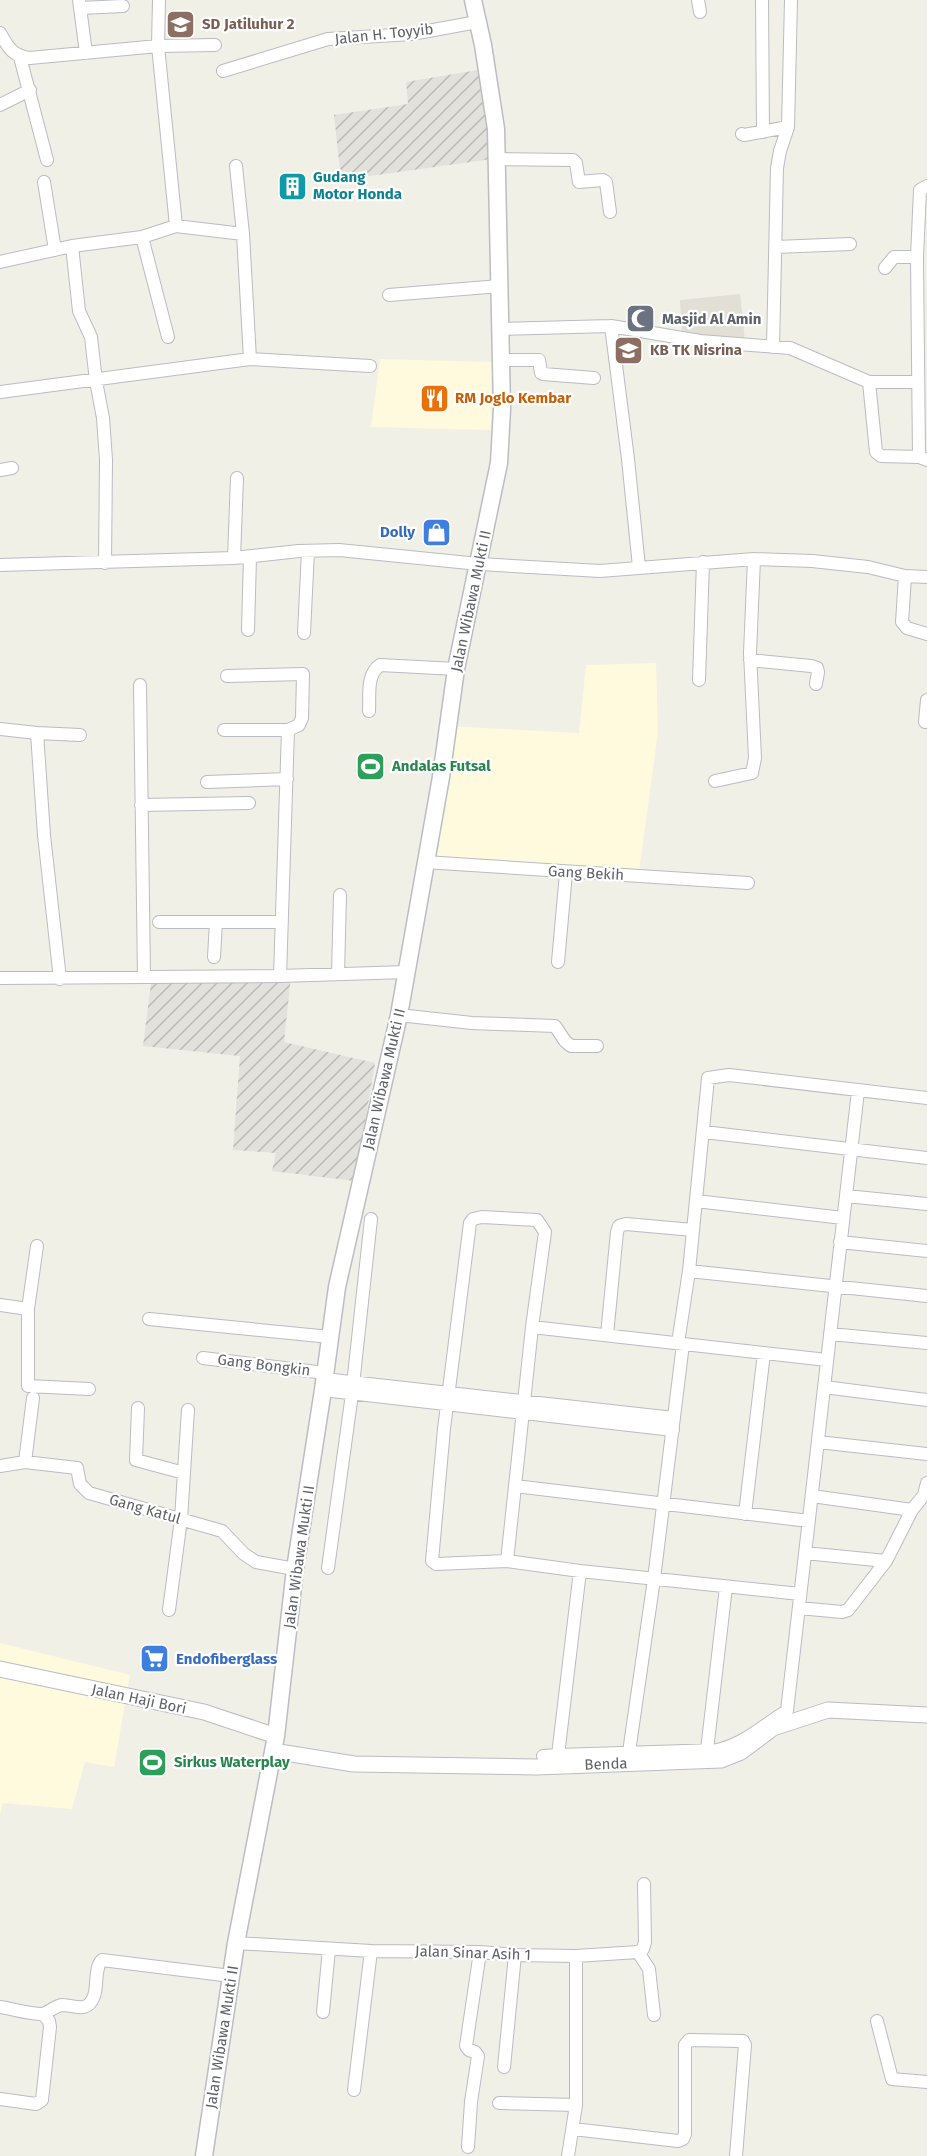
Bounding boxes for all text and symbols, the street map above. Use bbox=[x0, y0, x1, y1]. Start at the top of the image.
school or university icon: SD Jatiluhur 2 bbox=[165, 8, 197, 40]
place label: SD Jatiluhur 2 bbox=[202, 15, 295, 33]
street label: Jalan H. Toyyib bbox=[334, 20, 434, 48]
place label: Gudang Motor Honda bbox=[313, 168, 402, 203]
building icon: Gudang Motor Honda bbox=[276, 170, 308, 202]
mosque icon: Masjid Al Amin bbox=[625, 303, 657, 335]
place label: Masjid Al Amin bbox=[662, 310, 761, 328]
school or university icon: KB TK Nisrina bbox=[613, 334, 645, 366]
place label: KB TK Nisrina bbox=[650, 341, 742, 359]
restaurant icon: RM Joglo Kembar bbox=[418, 382, 450, 414]
place label: RM Joglo Kembar bbox=[455, 389, 572, 407]
shop icon: Dolly bbox=[420, 516, 452, 548]
place label: Dolly bbox=[380, 523, 415, 541]
street label: Jalan Wibawa Mukti II bbox=[447, 528, 495, 674]
sports icon: Andalas Futsal bbox=[355, 750, 387, 782]
place label: Andalas Futsal bbox=[391, 757, 491, 775]
street label: Gang Bekih bbox=[547, 862, 625, 884]
street label: Jalan Wibawa Mukti II bbox=[359, 1007, 409, 1151]
street label: Gang Bongkin bbox=[217, 1350, 311, 1380]
street label: Jalan Wibawa Mukti II bbox=[280, 1484, 318, 1630]
street label: Gang Katul bbox=[107, 1490, 183, 1528]
supermarket icon: Endofiberglass bbox=[139, 1643, 171, 1675]
place label: Endofiberglass bbox=[176, 1650, 277, 1668]
street label: Jalan Haji Bori bbox=[90, 1680, 188, 1718]
sports icon: Sirkus Waterplay bbox=[137, 1746, 169, 1778]
place label: Sirkus Waterplay bbox=[174, 1753, 290, 1771]
street label: Benda bbox=[584, 1754, 628, 1774]
street label: Jalan Sinar Asih 1 bbox=[415, 1942, 531, 1964]
street label: Jalan Wibawa Mukti II bbox=[202, 1964, 242, 2110]

